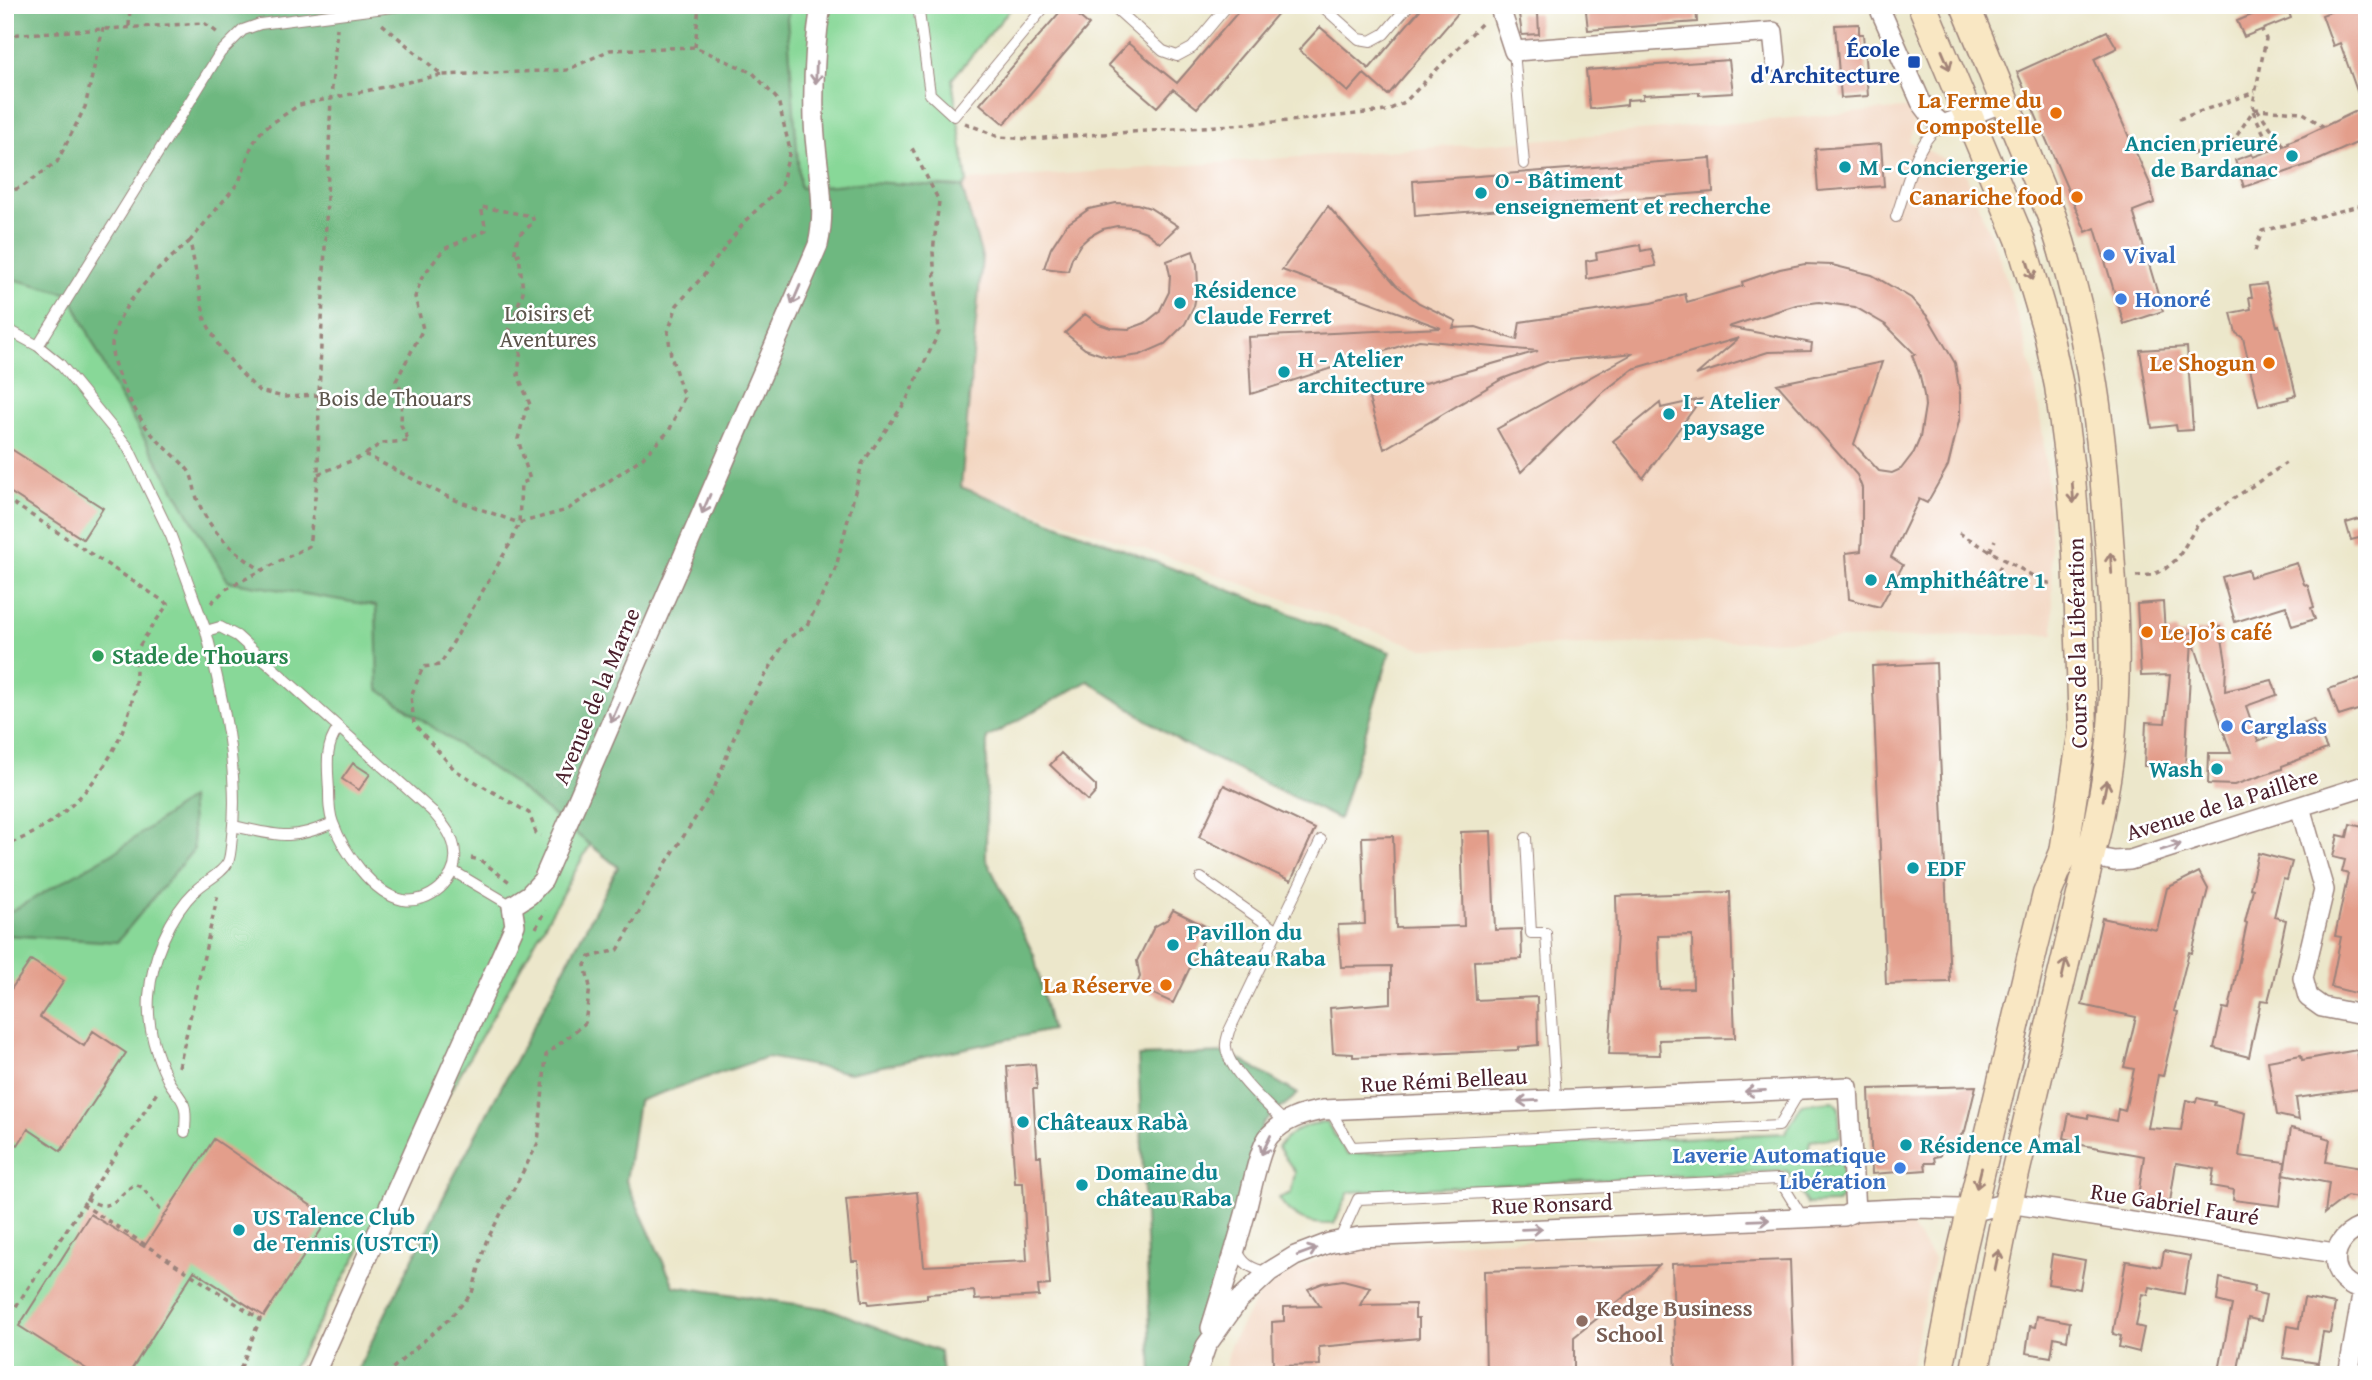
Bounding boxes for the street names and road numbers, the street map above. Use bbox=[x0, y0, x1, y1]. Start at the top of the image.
street label: Cours de la Libération bbox=[2058, 537, 2095, 749]
street label: Avenue de la Marne bbox=[543, 602, 648, 789]
street label: Avenue de la Paillère bbox=[2122, 759, 2322, 848]
street label: Rue Rémi Belleau bbox=[1360, 1059, 1529, 1100]
street label: Rue Gabriel Fauré bbox=[2089, 1174, 2262, 1233]
street label: Rue Ronsard bbox=[1491, 1185, 1614, 1222]

